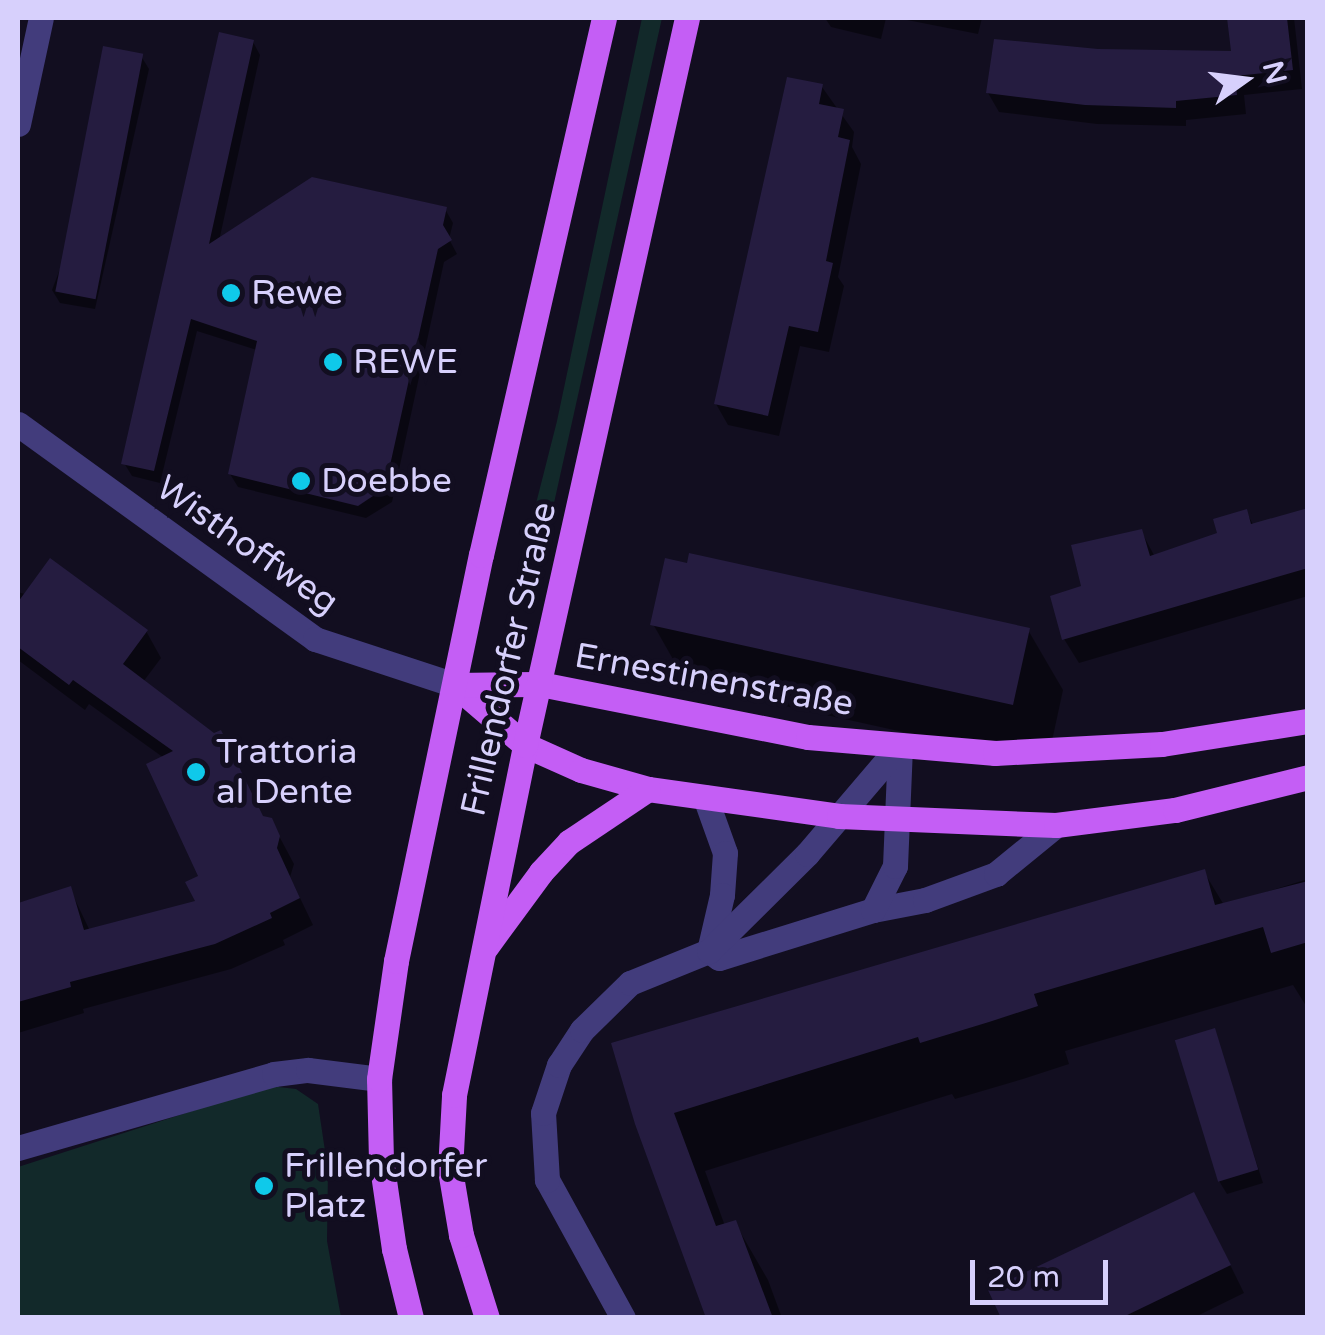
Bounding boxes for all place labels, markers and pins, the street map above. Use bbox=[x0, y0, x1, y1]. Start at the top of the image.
place label: Rewe bbox=[251, 272, 343, 314]
marker: Rewe bbox=[220, 282, 242, 304]
place label: REWE bbox=[353, 341, 458, 383]
marker: REWE bbox=[322, 351, 344, 373]
place label: Doebbe bbox=[321, 460, 452, 502]
marker: Doebbe bbox=[290, 470, 312, 492]
place label: Trattoria al Dente bbox=[216, 731, 357, 813]
marker: Trattoria al Dente bbox=[185, 761, 207, 783]
place label: Frillendorfer Platz bbox=[284, 1145, 487, 1227]
marker: Frillendorfer Platz bbox=[253, 1175, 275, 1197]

